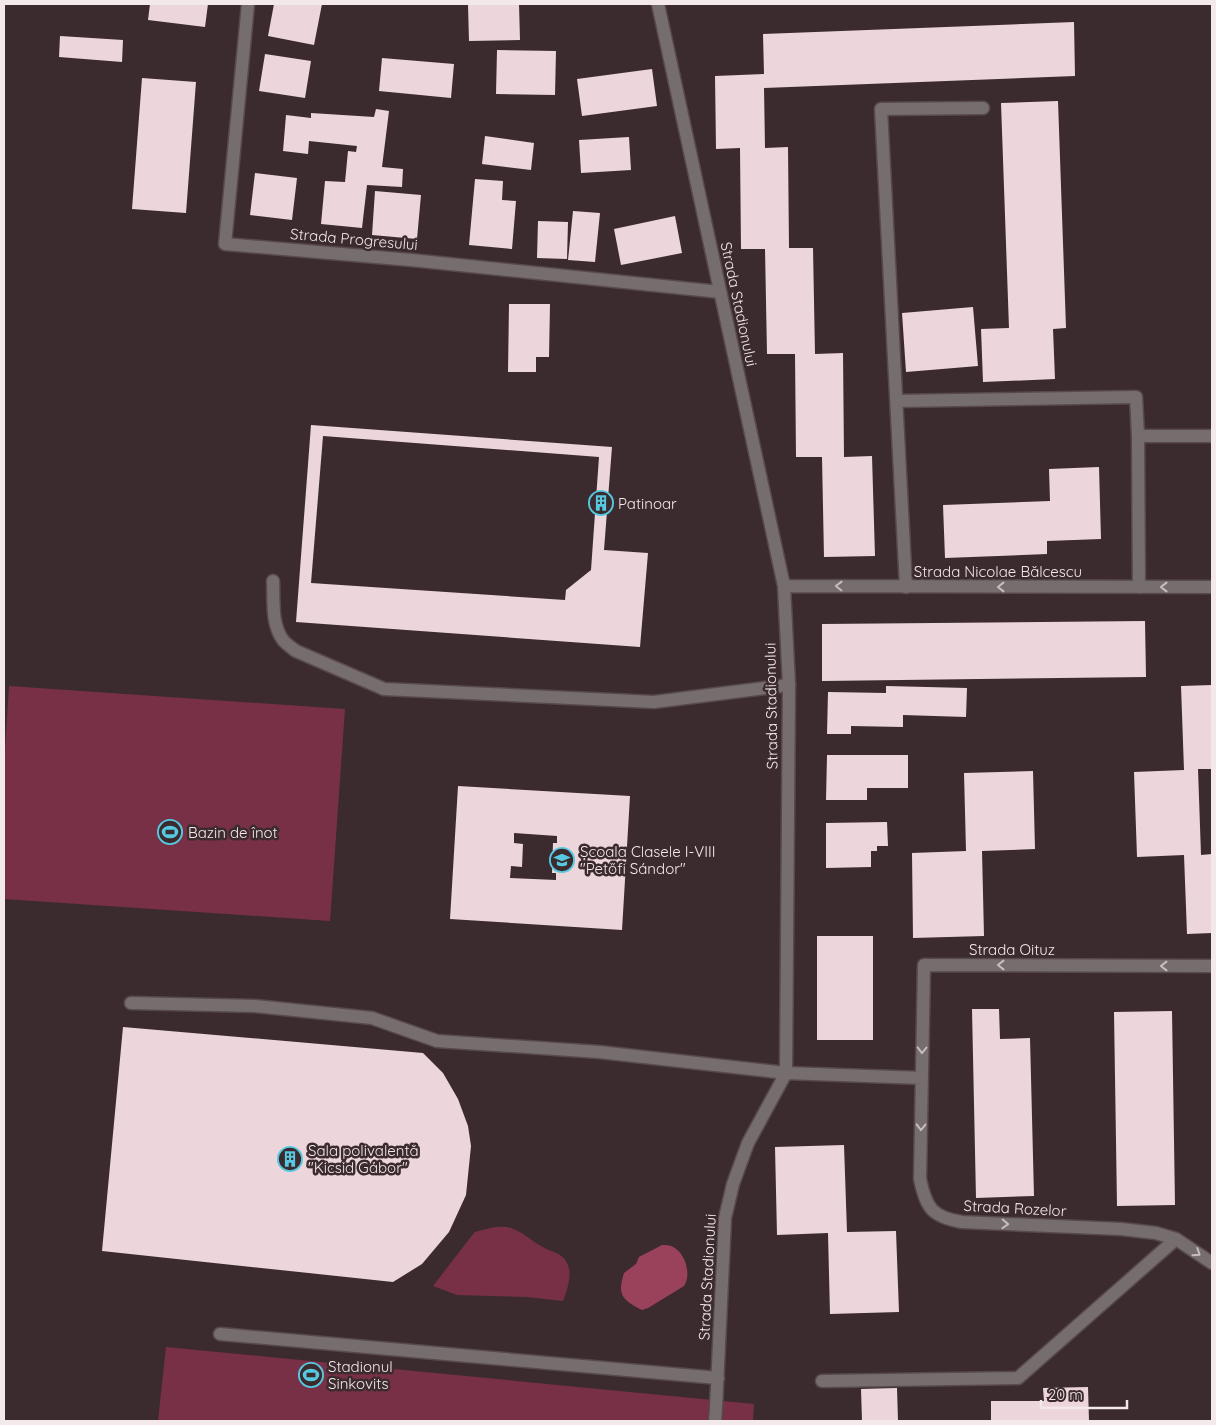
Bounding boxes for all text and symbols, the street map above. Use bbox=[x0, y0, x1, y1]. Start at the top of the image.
street label: Strada Progresului bbox=[289, 224, 419, 254]
street label: Strada Stadionului bbox=[717, 240, 761, 368]
building icon: Patinoar bbox=[588, 490, 614, 516]
place label: Patinoar bbox=[618, 494, 677, 513]
street label: Strada Nicolae Bălcescu bbox=[914, 562, 1082, 581]
one-way arrow bbox=[834, 581, 842, 591]
one-way arrow bbox=[997, 582, 1004, 592]
one-way arrow bbox=[1159, 582, 1167, 592]
street label: Strada Stadionului bbox=[760, 642, 782, 770]
sports icon: Bazin de înot bbox=[157, 819, 183, 845]
place label: Bazin de înot bbox=[188, 823, 278, 842]
place label: Școala Clasele I-VIII "Petőfi Sándor" bbox=[580, 842, 716, 878]
school or university icon: Școala Clasele I-VIII "Petőfi Sándor" bbox=[549, 847, 575, 873]
street label: Strada Oituz bbox=[969, 940, 1055, 959]
one-way arrow bbox=[997, 960, 1004, 970]
one-way arrow bbox=[1159, 961, 1167, 971]
one-way arrow bbox=[917, 1047, 927, 1055]
one-way arrow bbox=[915, 1123, 926, 1131]
place label: Sala polivalentă "Kicsid Gábor" bbox=[308, 1141, 419, 1177]
building icon: Sala polivalentă "Kicsid Gábor" bbox=[277, 1146, 303, 1172]
street label: Strada Rozelor bbox=[963, 1196, 1067, 1220]
street label: Strada Stadionului bbox=[694, 1213, 720, 1341]
one-way arrow bbox=[1001, 1219, 1009, 1230]
one-way arrow bbox=[1192, 1247, 1201, 1256]
place label: Stadionul Sinkovits bbox=[328, 1357, 393, 1393]
sports icon: Stadionul Sinkovits bbox=[298, 1362, 324, 1388]
scale bar bbox=[1041, 1378, 1127, 1410]
text: 20 m bbox=[1048, 1385, 1083, 1404]

